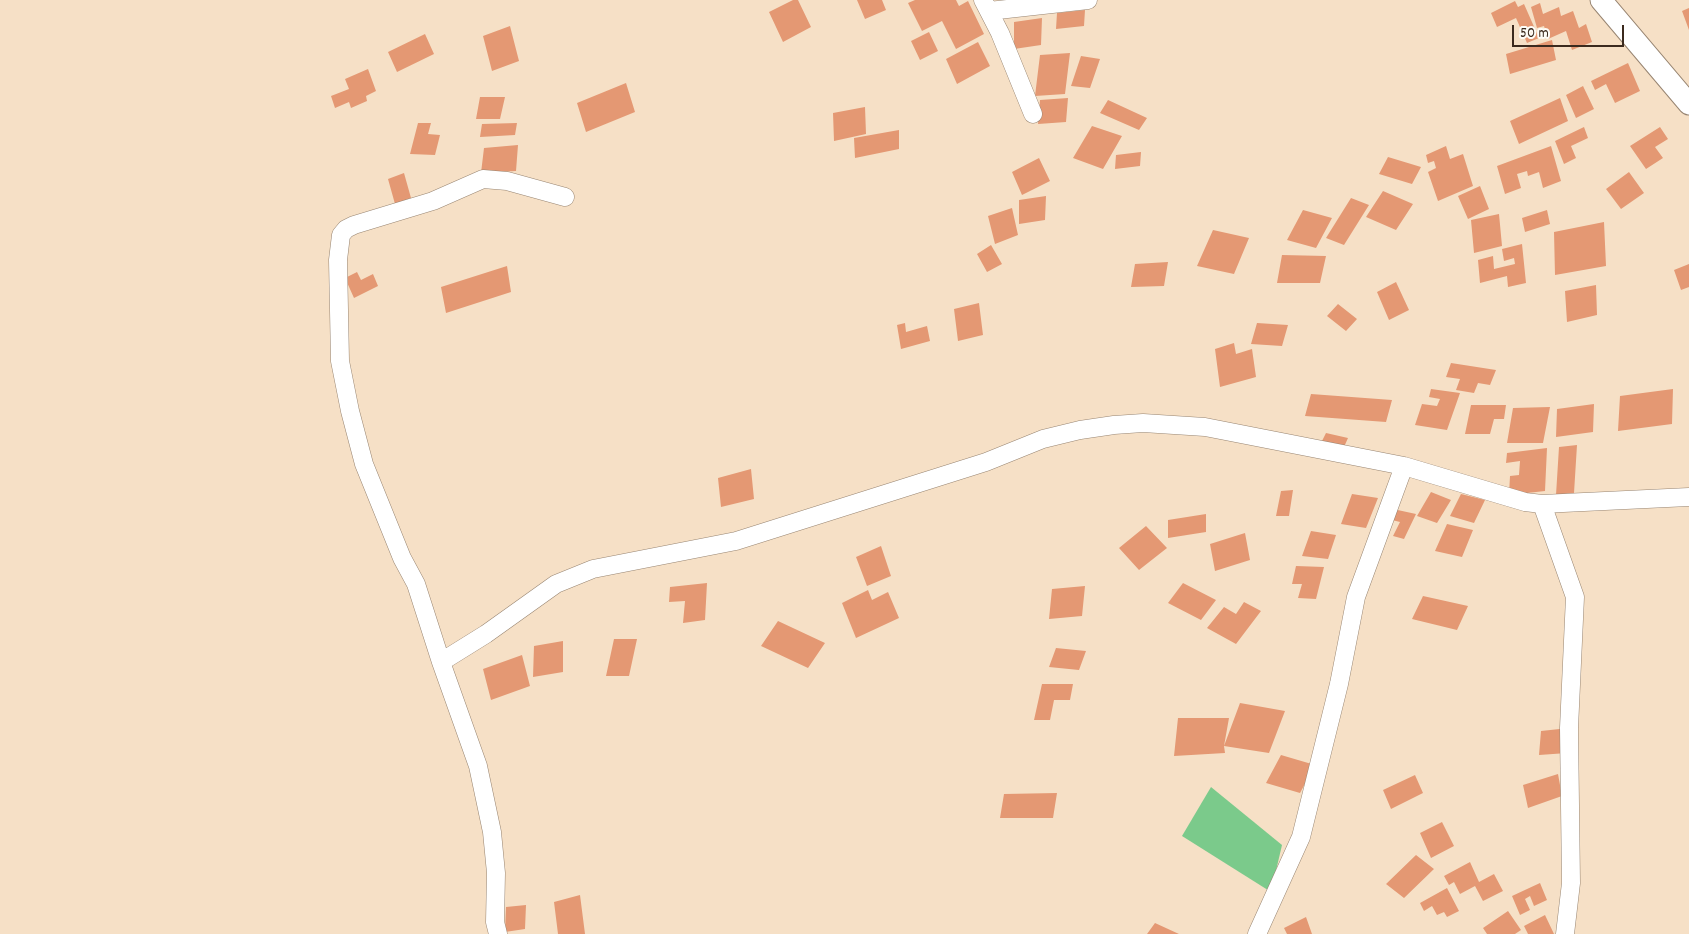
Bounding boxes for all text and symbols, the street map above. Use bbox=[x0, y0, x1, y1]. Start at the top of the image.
scale bar bbox=[1514, 15, 1626, 47]
text: 50 m bbox=[1520, 23, 1549, 45]

